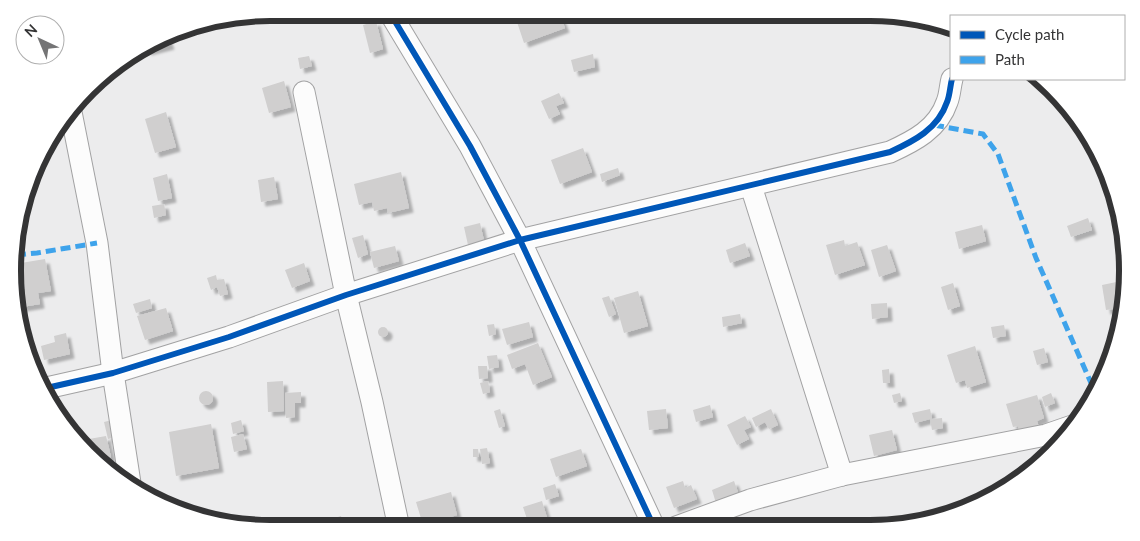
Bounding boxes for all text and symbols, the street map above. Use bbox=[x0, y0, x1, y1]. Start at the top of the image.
north arrow bbox=[15, 15, 65, 65]
legend bbox=[950, 15, 1125, 80]
text: N bbox=[21, 20, 40, 40]
text: Cycle path bbox=[995, 25, 1064, 43]
text: Path bbox=[995, 50, 1025, 68]

